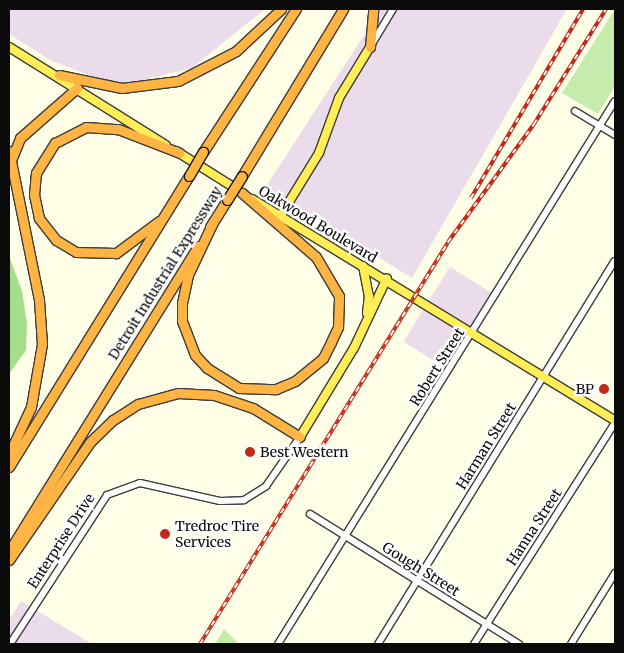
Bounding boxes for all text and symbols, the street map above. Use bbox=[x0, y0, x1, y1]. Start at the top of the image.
street label: Oakwood Boulevard bbox=[256, 182, 380, 266]
street label: Detroit Industrial Expressway bbox=[105, 183, 225, 363]
street label: Robert Street bbox=[406, 325, 468, 409]
place label: BP bbox=[576, 381, 594, 397]
marker: BP bbox=[598, 383, 610, 395]
street label: Harman Street bbox=[453, 400, 519, 492]
place label: Best Western bbox=[260, 444, 349, 460]
marker: Best Western bbox=[244, 446, 256, 458]
street label: Hanna Street bbox=[503, 485, 565, 569]
street label: Enterprise Drive bbox=[24, 490, 98, 592]
place label: Tredroc Tire Services bbox=[175, 518, 259, 550]
marker: Tredroc Tire Services bbox=[159, 528, 171, 540]
street label: Gough Street bbox=[379, 539, 463, 599]

